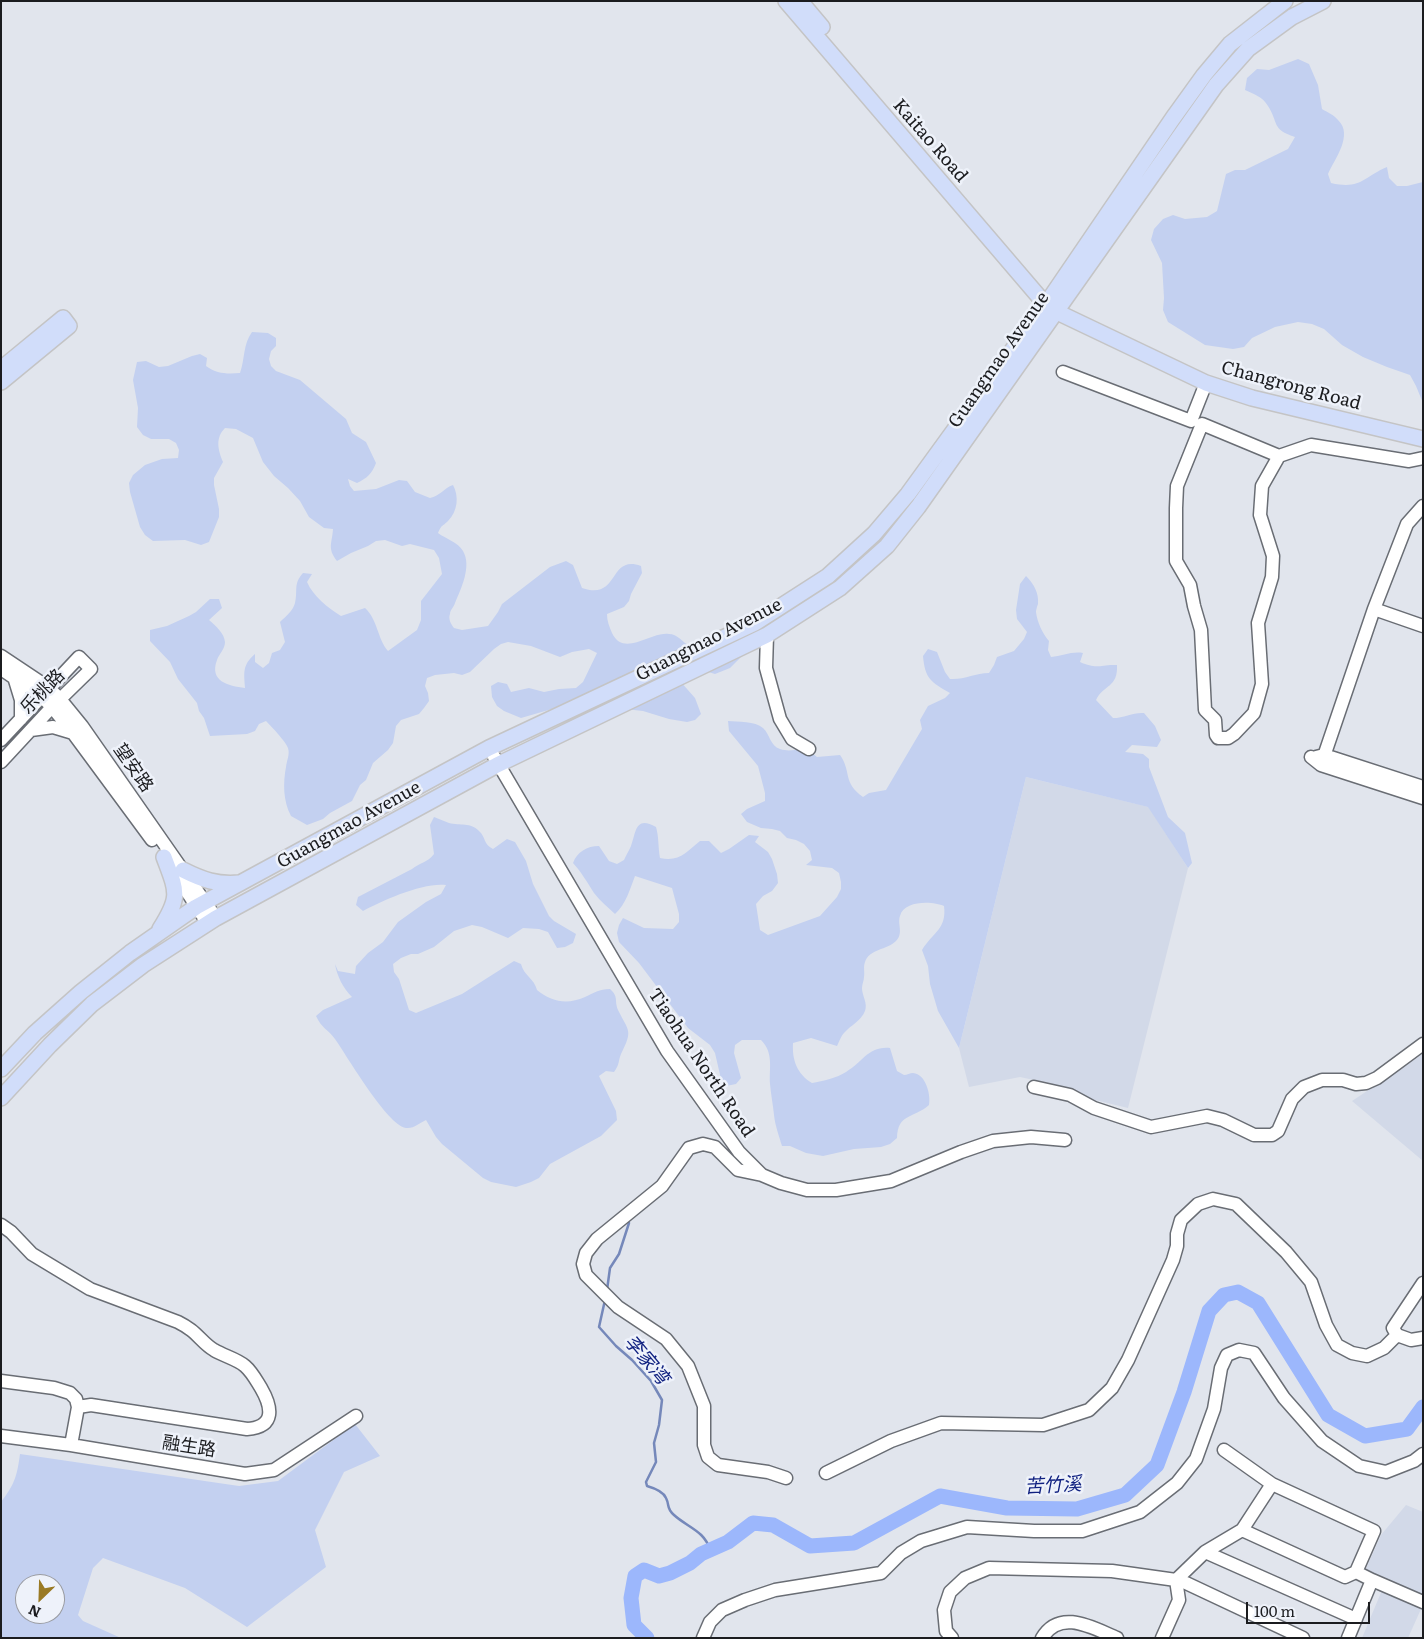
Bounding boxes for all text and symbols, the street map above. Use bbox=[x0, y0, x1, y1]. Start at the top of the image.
street label: Kaitao Road bbox=[888, 95, 972, 187]
street label: Guangmao Avenue bbox=[944, 288, 1054, 432]
street label: Changrong Road bbox=[1219, 357, 1363, 415]
street label: Guangmao Avenue bbox=[632, 594, 786, 686]
street label: 乐桃路 bbox=[16, 665, 70, 719]
street label: 望安路 bbox=[109, 740, 157, 796]
street label: Guangmao Avenue bbox=[273, 777, 425, 873]
street label: Tiaohua North Road bbox=[643, 985, 759, 1141]
water label: 李家湾 bbox=[619, 1331, 673, 1389]
street label: 融生路 bbox=[161, 1432, 217, 1462]
water label: 苦竹溪 bbox=[1024, 1473, 1082, 1499]
north arrow bbox=[15, 1574, 65, 1624]
scale bar bbox=[1249, 1592, 1373, 1624]
text: 100 m bbox=[1254, 1599, 1295, 1622]
text: N bbox=[25, 1600, 44, 1623]

